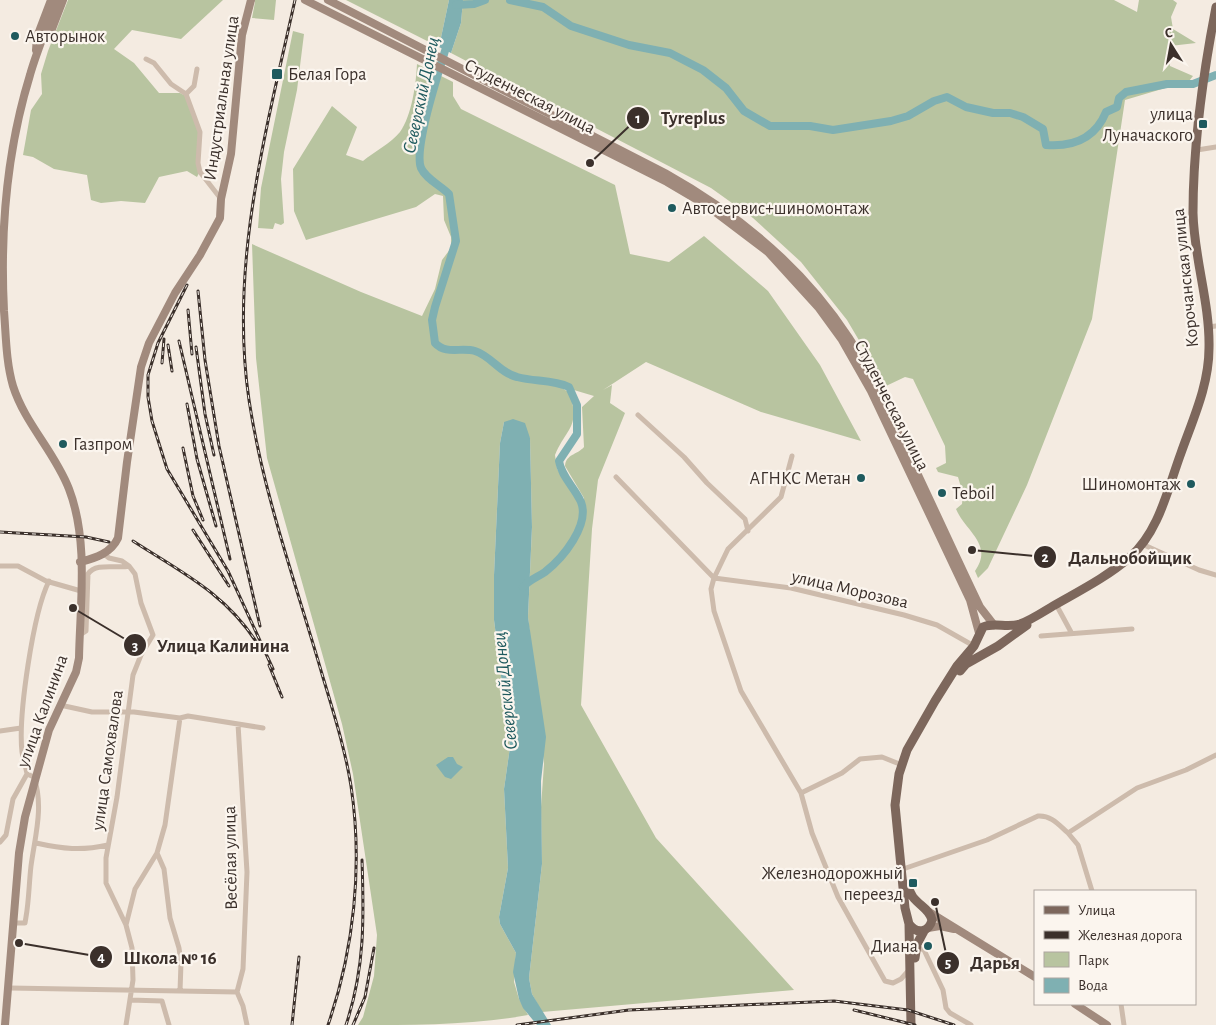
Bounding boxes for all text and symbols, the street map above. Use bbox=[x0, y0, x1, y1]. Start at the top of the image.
street label: Индустриальная улица bbox=[201, 14, 242, 182]
north arrow bbox=[1146, 20, 1196, 70]
text: С bbox=[1164, 26, 1174, 41]
place label: Авторынок bbox=[25, 28, 106, 46]
marker: Авторынок bbox=[9, 30, 21, 42]
water label: Северский Донец bbox=[400, 35, 443, 155]
street label: Студенческая улица bbox=[461, 56, 598, 138]
place label: Белая Гора bbox=[288, 66, 366, 84]
marker: Белая Гора bbox=[270, 67, 284, 81]
callout: Tyreplus bbox=[626, 101, 735, 135]
place label: улица Луначаского bbox=[1103, 106, 1193, 145]
text: Tyreplus bbox=[661, 109, 725, 128]
text: 1 bbox=[635, 111, 641, 126]
marker: улица Луначаского bbox=[1197, 118, 1209, 130]
place label: Автосервис+шиномонтаж bbox=[682, 200, 870, 218]
marker: Автосервис+шиномонтаж bbox=[666, 202, 678, 214]
street label: Корочанская улица bbox=[1170, 207, 1202, 348]
street label: Студенческая улица bbox=[850, 337, 932, 474]
place label: Газпром bbox=[73, 436, 133, 454]
marker: Газпром bbox=[57, 438, 69, 450]
place label: АГНКС Метан bbox=[750, 470, 851, 488]
marker: АГНКС Метан bbox=[855, 472, 867, 484]
place label: Шиномонтаж bbox=[1082, 476, 1181, 494]
marker: Шиномонтаж bbox=[1185, 478, 1197, 490]
place label: Teboil bbox=[952, 485, 995, 503]
marker: Teboil bbox=[936, 487, 948, 499]
callout: Дальнобойщик bbox=[1033, 540, 1201, 574]
text: Дальнобойщик bbox=[1068, 549, 1192, 568]
text: 2 bbox=[1041, 550, 1049, 565]
street label: улица Морозова bbox=[789, 568, 910, 612]
callout: Улица Калинина bbox=[122, 628, 300, 662]
water label: Северский Донец bbox=[490, 631, 521, 751]
text: Улица Калинина bbox=[157, 637, 289, 656]
text: 3 bbox=[132, 639, 138, 654]
street label: улица Калинина bbox=[14, 653, 72, 771]
street label: улица Самохвалова bbox=[89, 689, 127, 832]
street label: Весёлая улица bbox=[221, 806, 241, 910]
place label: Железнодорожный переезд bbox=[762, 865, 903, 904]
marker: Железнодорожный переезд bbox=[907, 877, 919, 889]
legend bbox=[1034, 890, 1196, 1005]
text: Улица bbox=[1078, 903, 1115, 918]
text: Железная дорога bbox=[1078, 928, 1183, 943]
place label: Диана bbox=[871, 938, 918, 956]
callout: Школа № 16 bbox=[88, 940, 227, 974]
marker: Диана bbox=[922, 940, 934, 952]
callout: Дарья bbox=[935, 946, 1030, 980]
text: Школа № 16 bbox=[123, 949, 217, 968]
text: 4 bbox=[97, 950, 105, 965]
text: Парк bbox=[1078, 953, 1109, 968]
text: Дарья bbox=[970, 954, 1020, 973]
text: 5 bbox=[945, 956, 951, 971]
text: Вода bbox=[1078, 978, 1108, 993]

